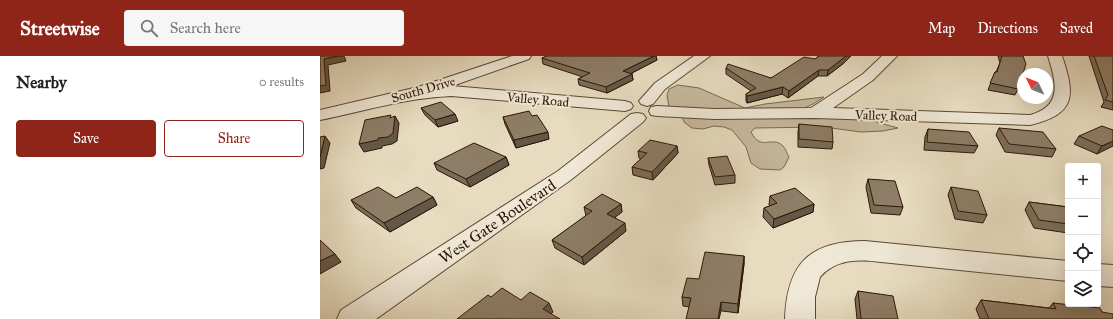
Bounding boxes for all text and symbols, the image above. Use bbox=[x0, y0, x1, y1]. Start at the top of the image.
search box bbox=[124, 10, 404, 46]
text: Streetwise bbox=[20, 17, 100, 40]
icon: search bbox=[138, 17, 160, 39]
text: Search here bbox=[170, 19, 241, 37]
text: Map bbox=[928, 20, 955, 37]
text: Directions bbox=[977, 20, 1038, 37]
text: Saved bbox=[1060, 20, 1093, 37]
north arrow bbox=[1017, 68, 1053, 104]
text: Nearby bbox=[16, 72, 67, 93]
street label: South Drive bbox=[389, 73, 458, 107]
text: 0 results bbox=[259, 74, 304, 90]
street label: Valley Road bbox=[505, 89, 570, 111]
street label: Valley Road bbox=[853, 107, 918, 125]
button: Save bbox=[16, 120, 156, 157]
button: Share bbox=[164, 120, 304, 157]
map controls bbox=[1065, 163, 1101, 307]
button: + bbox=[1065, 163, 1101, 199]
street label: West Gate Boulevard bbox=[435, 175, 559, 268]
button: − bbox=[1065, 199, 1101, 235]
button: locate bbox=[1065, 235, 1101, 271]
button: layers bbox=[1065, 271, 1101, 307]

